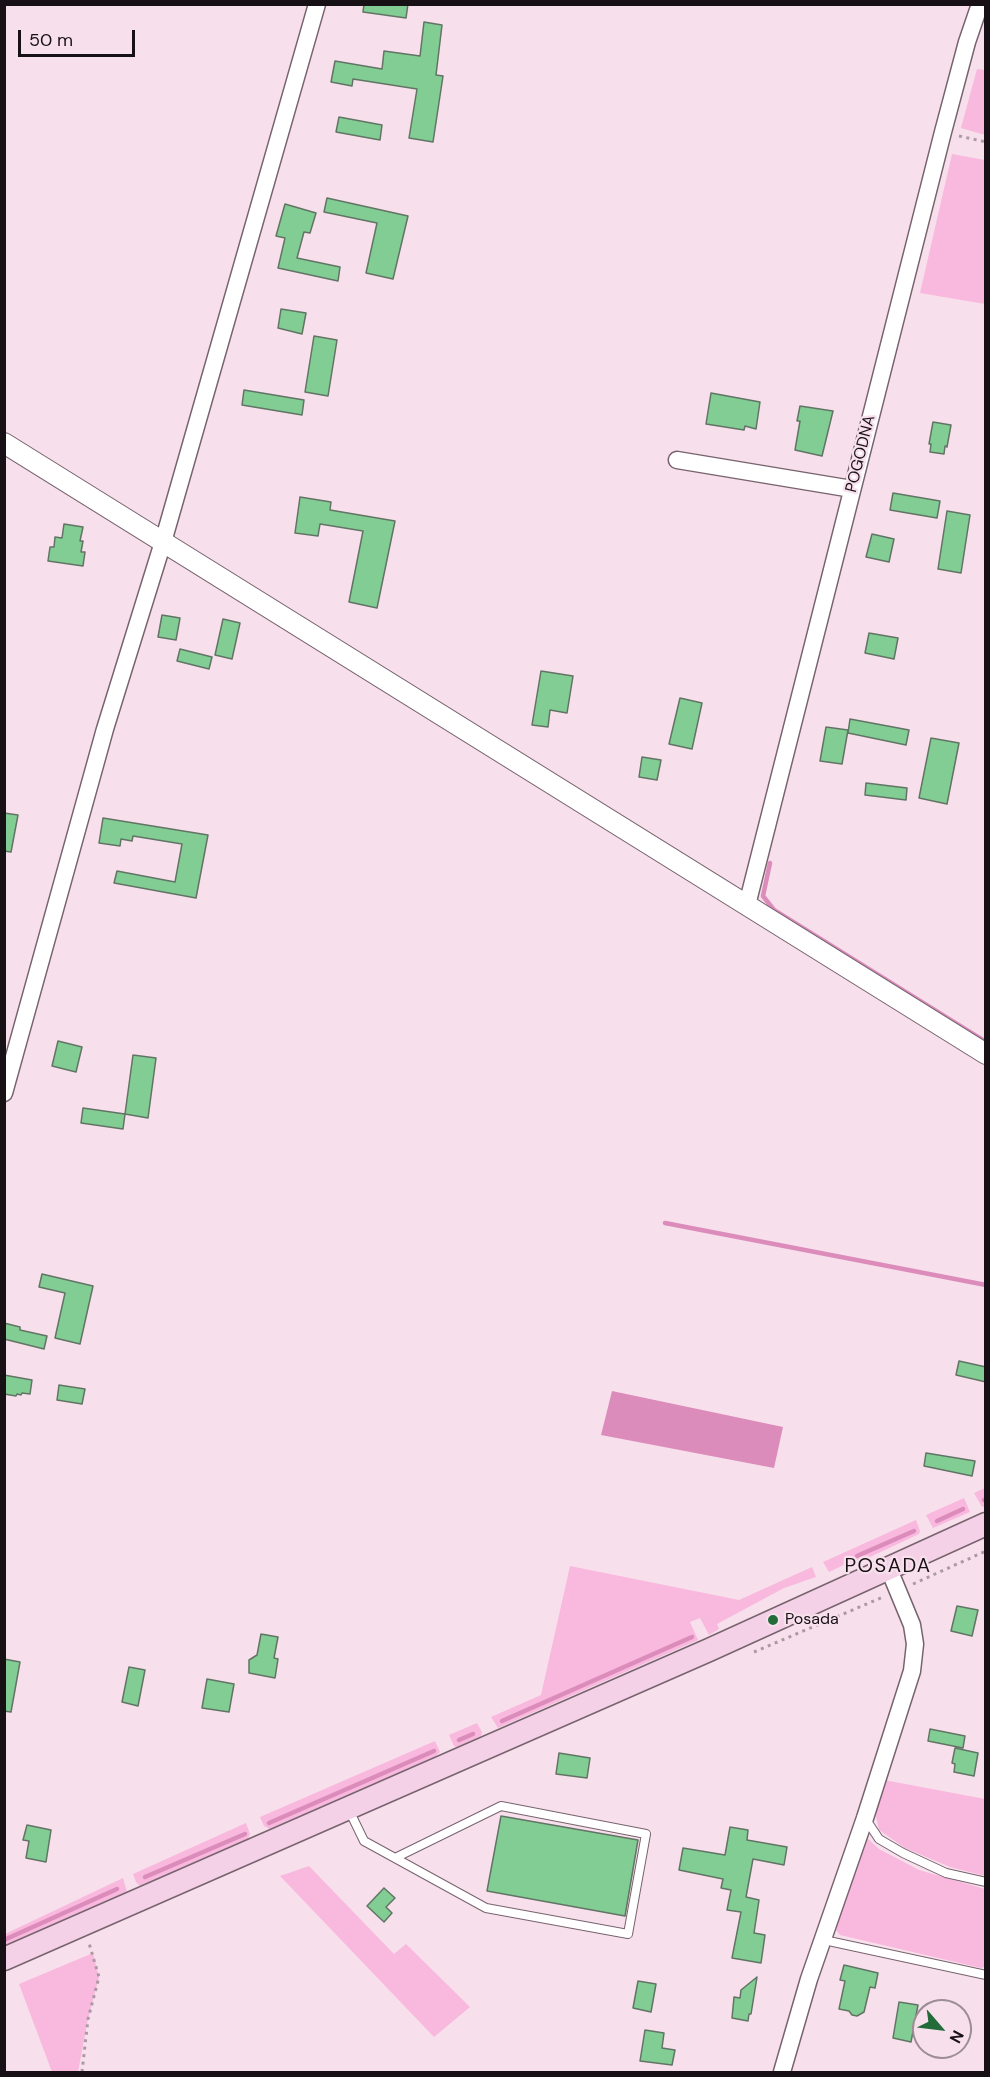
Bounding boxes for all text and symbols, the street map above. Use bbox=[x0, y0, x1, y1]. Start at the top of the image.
scale bar bbox=[21, 18, 138, 56]
text: 50 m bbox=[29, 28, 73, 52]
street label: POGODNA bbox=[842, 413, 880, 495]
district label: POSADA bbox=[845, 1555, 931, 1579]
place label: Posada bbox=[785, 1610, 839, 1630]
marker: Posada bbox=[766, 1613, 780, 1627]
north arrow bbox=[912, 1999, 972, 2059]
text: N bbox=[945, 2027, 969, 2047]

